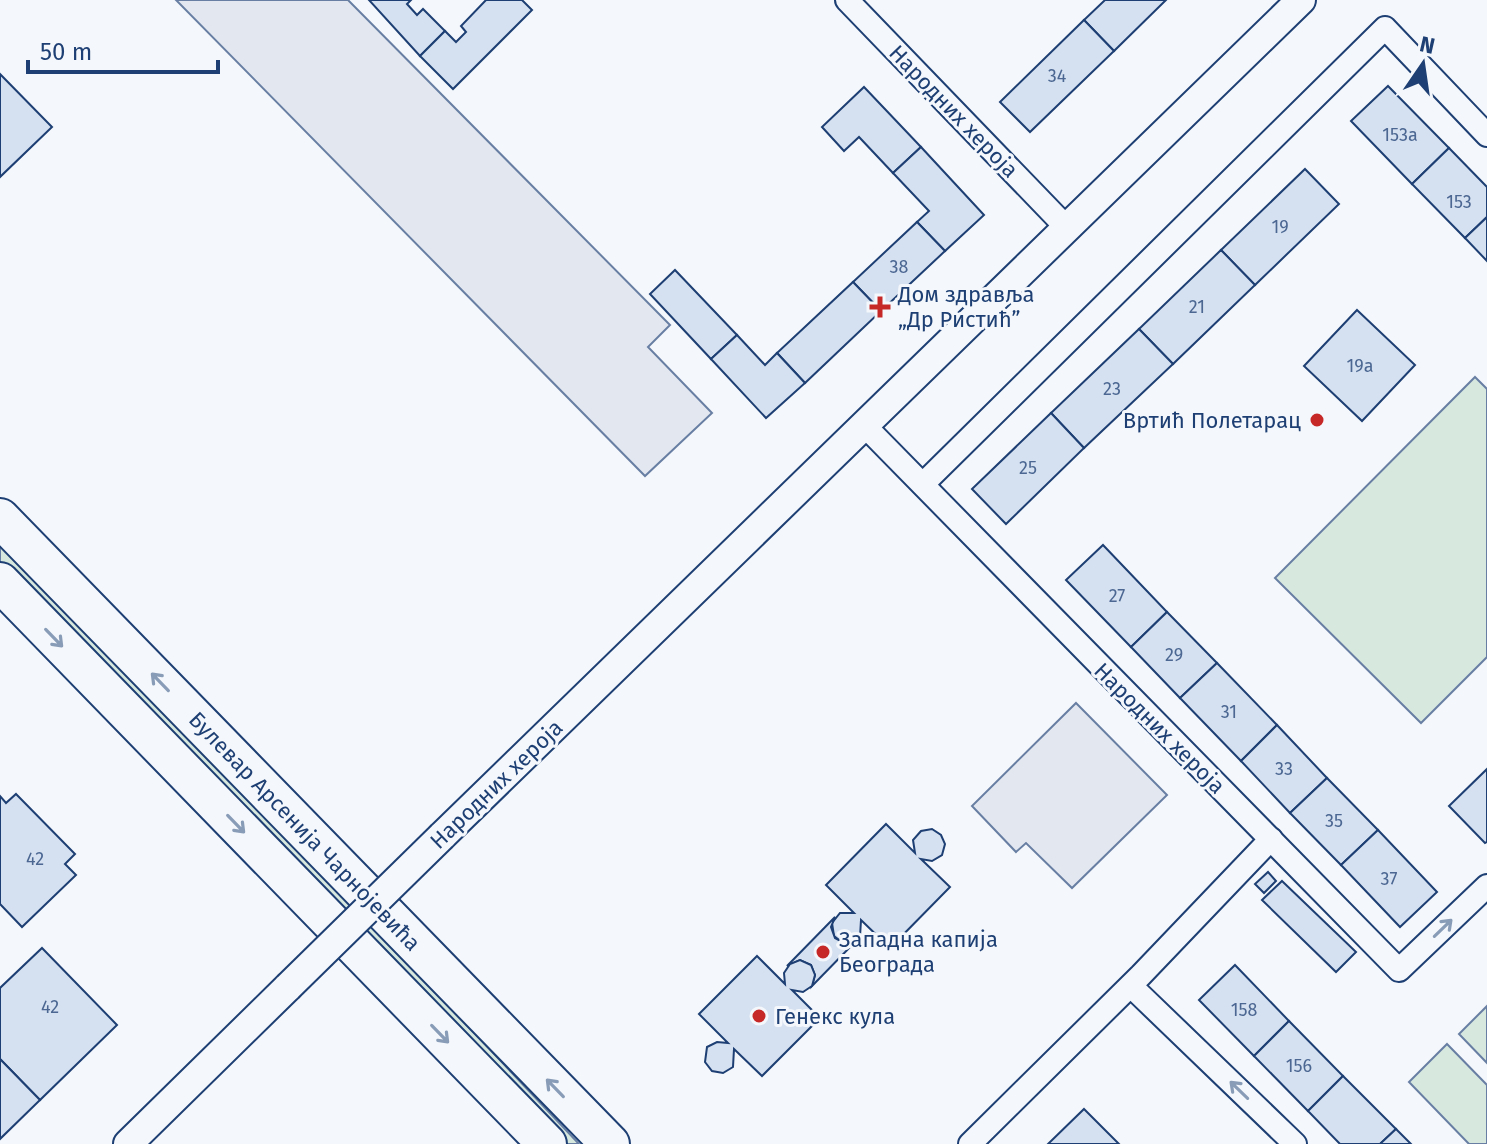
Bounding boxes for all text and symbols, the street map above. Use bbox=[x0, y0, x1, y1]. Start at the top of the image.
scale bar bbox=[28, 24, 218, 74]
north arrow bbox=[1383, 24, 1463, 104]
text: N bbox=[1417, 30, 1438, 60]
text: 50 m bbox=[40, 38, 92, 66]
street label: Народних хероја bbox=[883, 39, 1024, 183]
house number: 34 bbox=[1048, 65, 1067, 87]
house number: 153a bbox=[1382, 124, 1418, 146]
house number: 153 bbox=[1446, 191, 1472, 213]
house number: 19 bbox=[1271, 216, 1289, 238]
house number: 38 bbox=[890, 256, 909, 278]
place label: Дом здравља „Др Ристић” bbox=[897, 281, 1034, 333]
marker: Дом здравља „Др Ристић” bbox=[869, 296, 891, 318]
house number: 21 bbox=[1189, 296, 1205, 318]
house number: 19a bbox=[1347, 355, 1373, 377]
house number: 23 bbox=[1103, 378, 1121, 400]
place label: Вртић Полетарац bbox=[1123, 407, 1301, 434]
marker: Вртић Полетарац bbox=[1308, 411, 1326, 429]
house number: 25 bbox=[1019, 457, 1037, 479]
house number: 27 bbox=[1109, 585, 1125, 607]
one-way arrow bbox=[45, 628, 64, 648]
house number: 29 bbox=[1165, 644, 1183, 666]
street label: Народних хероја bbox=[1089, 657, 1231, 799]
one-way arrow bbox=[151, 673, 170, 692]
house number: 31 bbox=[1221, 701, 1237, 723]
street label: Булевар Арсенија Чарнојевића bbox=[183, 706, 426, 957]
street label: Народних хероја bbox=[424, 714, 568, 855]
house number: 33 bbox=[1275, 758, 1293, 780]
house number: 35 bbox=[1325, 810, 1343, 832]
one-way arrow bbox=[226, 814, 245, 834]
house number: 42 bbox=[26, 848, 44, 870]
house number: 37 bbox=[1381, 868, 1397, 890]
one-way arrow bbox=[1433, 919, 1453, 938]
place label: Западна капија Београда bbox=[839, 926, 998, 978]
marker: Западна капија Београда bbox=[814, 943, 832, 961]
house number: 42 bbox=[41, 996, 59, 1018]
house number: 158 bbox=[1231, 999, 1257, 1021]
place label: Генекс кула bbox=[775, 1003, 895, 1030]
marker: Генекс кула bbox=[750, 1007, 768, 1025]
one-way arrow bbox=[430, 1024, 449, 1043]
house number: 156 bbox=[1286, 1055, 1312, 1077]
one-way arrow bbox=[546, 1078, 565, 1098]
one-way arrow bbox=[1230, 1081, 1249, 1100]

